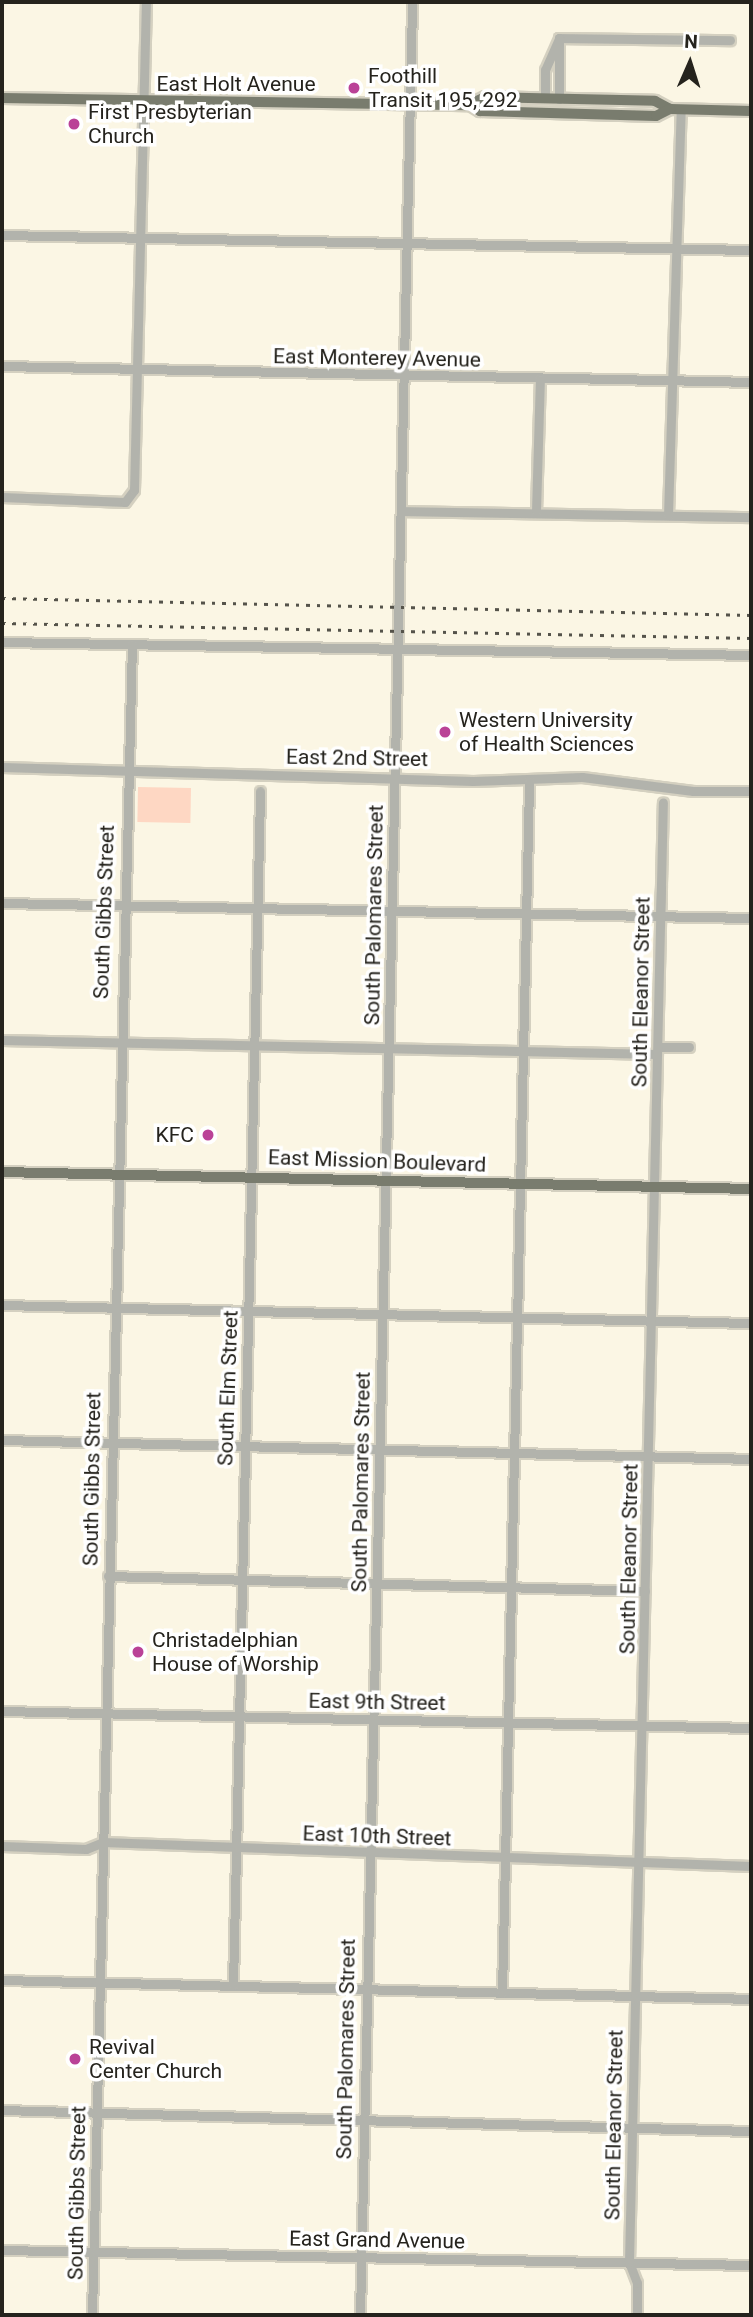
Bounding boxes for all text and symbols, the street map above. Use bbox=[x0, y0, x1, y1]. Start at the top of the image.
north arrow bbox=[655, 28, 725, 98]
text: N bbox=[684, 30, 698, 53]
place label: Foothill Transit 195, 292 bbox=[368, 63, 518, 113]
street label: East Holt Avenue bbox=[156, 71, 316, 97]
marker: Foothill Transit 195, 292 bbox=[346, 80, 362, 96]
place label: First Presbyterian Church bbox=[88, 99, 252, 149]
marker: First Presbyterian Church bbox=[66, 116, 82, 132]
street label: East Monterey Avenue bbox=[273, 344, 481, 372]
place label: Western University of Health Sciences bbox=[459, 707, 634, 757]
marker: Western University of Health Sciences bbox=[437, 724, 453, 740]
street label: East 2nd Street bbox=[286, 744, 428, 772]
street label: South Palomares Street bbox=[359, 804, 389, 1026]
street label: South Gibbs Street bbox=[88, 825, 120, 999]
street label: South Eleanor Street bbox=[627, 897, 655, 1087]
place label: KFC bbox=[156, 1122, 194, 1148]
marker: KFC bbox=[200, 1127, 216, 1143]
street label: East Mission Boulevard bbox=[268, 1145, 486, 1177]
street label: South Elm Street bbox=[213, 1310, 243, 1466]
street label: South Palomares Street bbox=[346, 1371, 376, 1593]
street label: South Gibbs Street bbox=[78, 1392, 106, 1566]
street label: South Eleanor Street bbox=[615, 1464, 643, 1654]
place label: Christadelphian House of Worship bbox=[152, 1627, 319, 1677]
marker: Christadelphian House of Worship bbox=[130, 1644, 146, 1660]
street label: East 9th Street bbox=[308, 1688, 446, 1716]
street label: East 10th Street bbox=[302, 1821, 452, 1851]
street label: South Palomares Street bbox=[331, 1938, 361, 2160]
street label: South Eleanor Street bbox=[600, 2030, 628, 2220]
place label: Revival Center Church bbox=[89, 2034, 222, 2084]
marker: Revival Center Church bbox=[67, 2051, 83, 2067]
street label: South Gibbs Street bbox=[63, 2106, 91, 2280]
street label: East Grand Avenue bbox=[289, 2226, 465, 2254]

